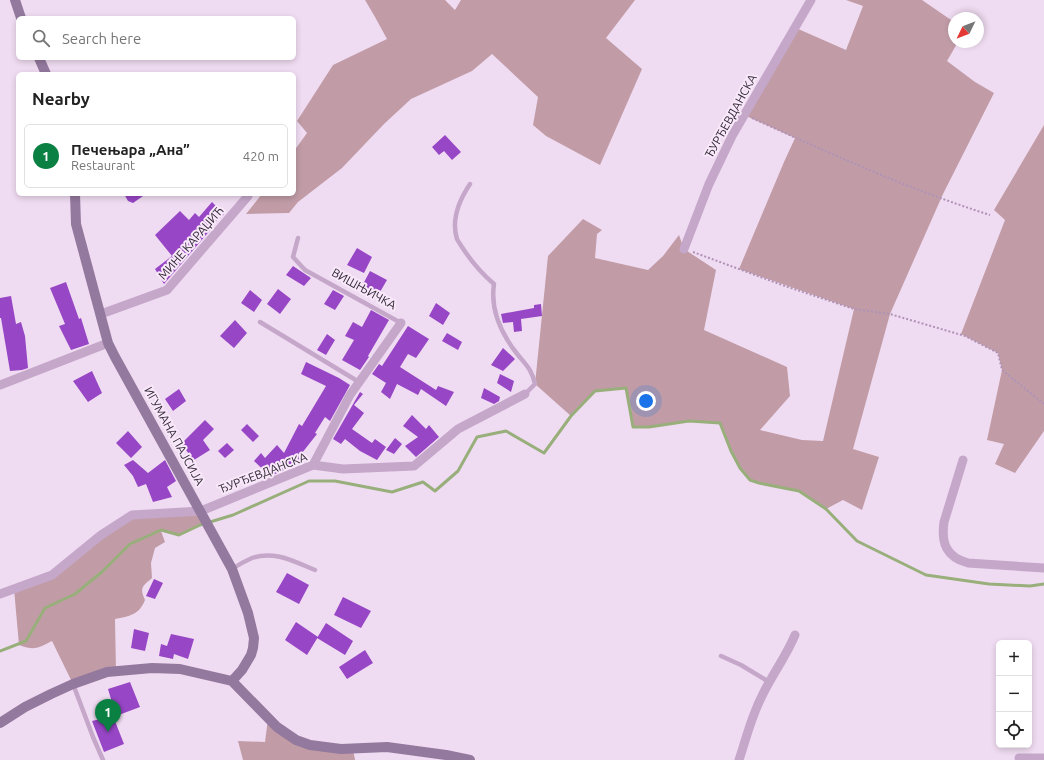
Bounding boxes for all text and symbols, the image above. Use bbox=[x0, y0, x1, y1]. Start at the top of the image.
north arrow bbox=[948, 12, 984, 48]
search box bbox=[16, 16, 296, 60]
icon: search bbox=[30, 27, 52, 49]
text: Search here bbox=[62, 30, 141, 47]
street label: ЂУРЂЕВДАНСКА bbox=[702, 72, 759, 160]
text: Nearby bbox=[32, 89, 90, 108]
text: Печењара „Ана” bbox=[71, 141, 190, 158]
text: 1 bbox=[42, 149, 50, 163]
text: 420 m bbox=[243, 149, 279, 163]
text: Restaurant bbox=[71, 158, 135, 172]
street label: МИНЕ КАРАЏИЋ bbox=[155, 203, 226, 282]
street label: ВИШЊИЧКА bbox=[330, 265, 399, 312]
street label: ИГУМАНА ПАЈСИЈА bbox=[142, 384, 207, 487]
your location bbox=[636, 391, 656, 411]
street label: ЂУРЂЕВДАНСКА bbox=[217, 450, 309, 495]
map controls bbox=[996, 640, 1032, 748]
button: + bbox=[996, 640, 1032, 676]
button: − bbox=[996, 676, 1032, 712]
pin: 1 bbox=[95, 699, 121, 732]
button: locate bbox=[996, 712, 1032, 748]

